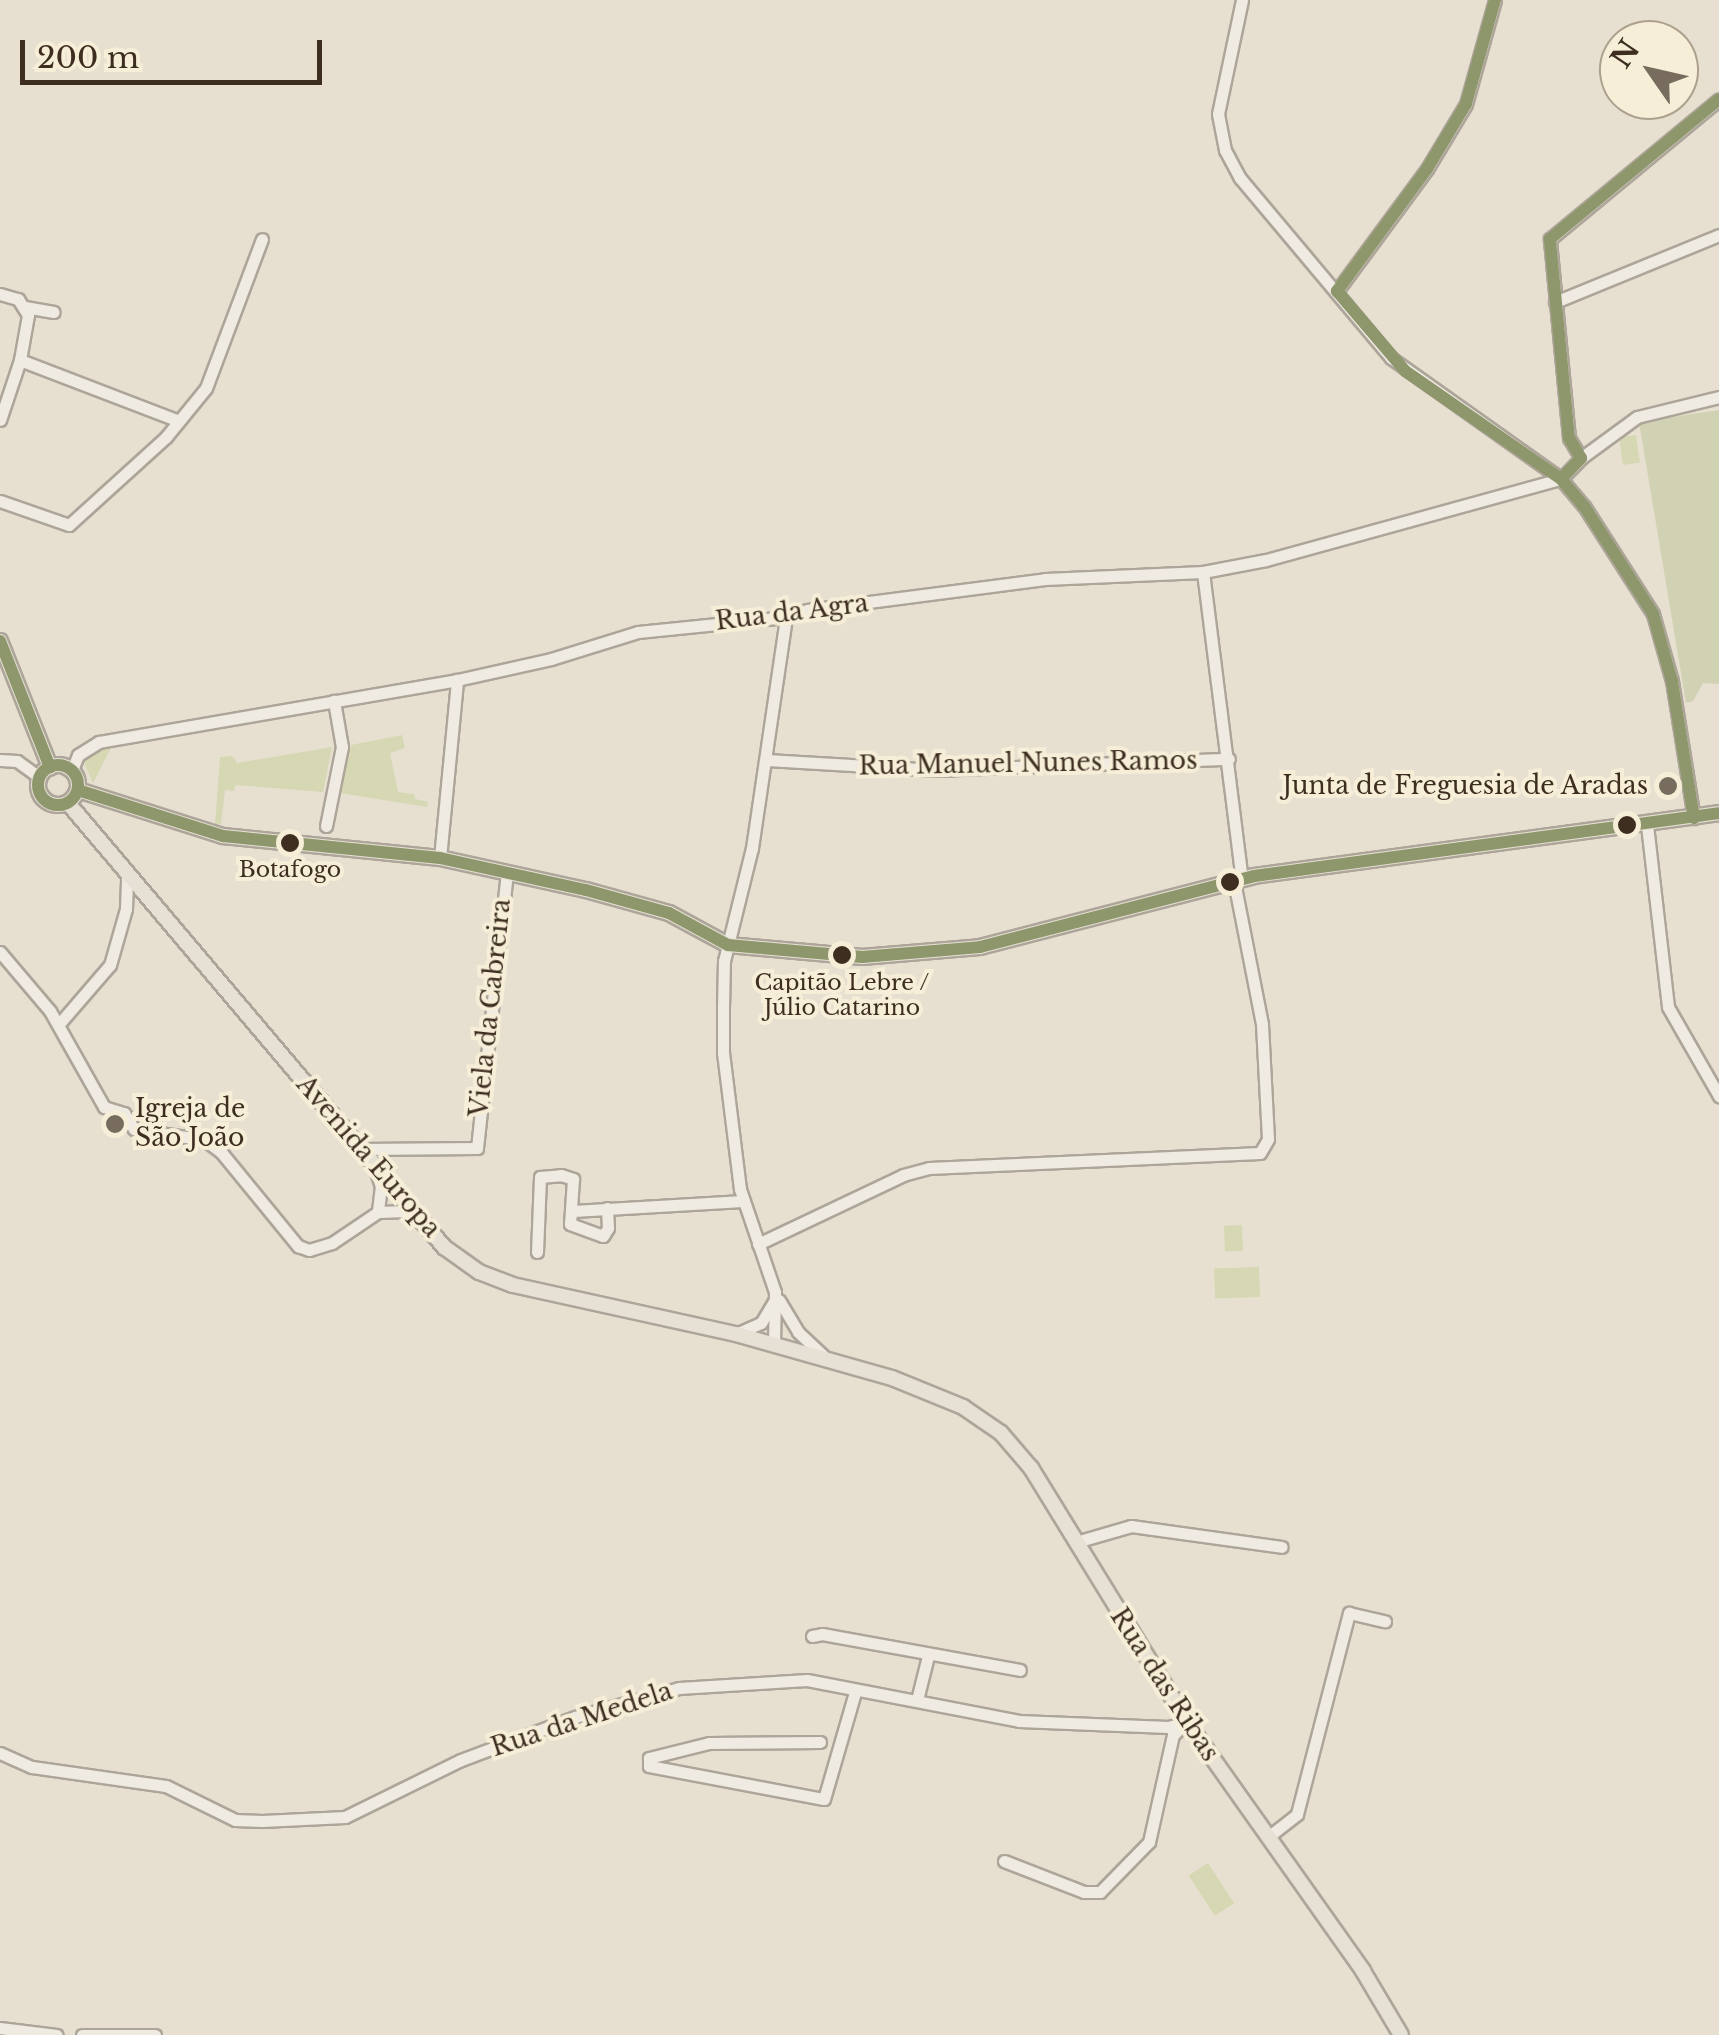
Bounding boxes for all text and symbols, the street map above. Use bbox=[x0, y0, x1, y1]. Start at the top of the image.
scale bar bbox=[25, 20, 328, 82]
north arrow bbox=[1599, 20, 1699, 120]
text: N bbox=[1603, 33, 1647, 75]
text: 200 m bbox=[37, 39, 139, 76]
street label: Rua da Agra bbox=[713, 589, 871, 637]
street label: Rua Manuel Nunes Ramos bbox=[858, 746, 1198, 782]
place label: Junta de Freguesia de Aradas bbox=[1281, 771, 1648, 801]
marker: Junta de Freguesia de Aradas bbox=[1657, 775, 1679, 797]
unlabelled marker bbox=[1617, 815, 1637, 835]
marker: Botafogo bbox=[280, 833, 300, 853]
place label: Botafogo bbox=[239, 857, 341, 883]
unlabelled marker bbox=[1220, 872, 1240, 892]
street label: Viela da Cabreira bbox=[465, 897, 517, 1119]
marker: Capitão Lebre / Júlio Catarino bbox=[832, 945, 852, 965]
place label: Capitão Lebre / Júlio Catarino bbox=[754, 969, 930, 1020]
street label: Avenida Europa bbox=[290, 1070, 446, 1244]
place label: Igreja de São João bbox=[135, 1095, 246, 1154]
marker: Igreja de São João bbox=[104, 1113, 126, 1135]
street label: Rua das Ribas bbox=[1103, 1603, 1225, 1767]
street label: Rua da Medela bbox=[487, 1676, 677, 1764]

